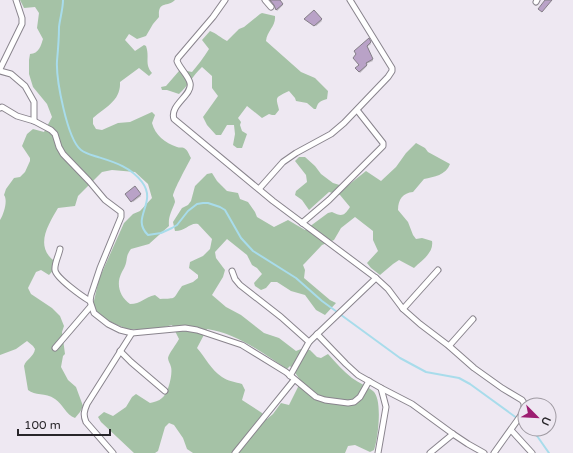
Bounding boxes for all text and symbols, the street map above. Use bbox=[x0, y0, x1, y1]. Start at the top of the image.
north arrow bbox=[517, 397, 557, 437]
scale bar bbox=[18, 411, 110, 437]
text: U bbox=[538, 414, 553, 427]
text: 100 m bbox=[24, 418, 61, 432]

